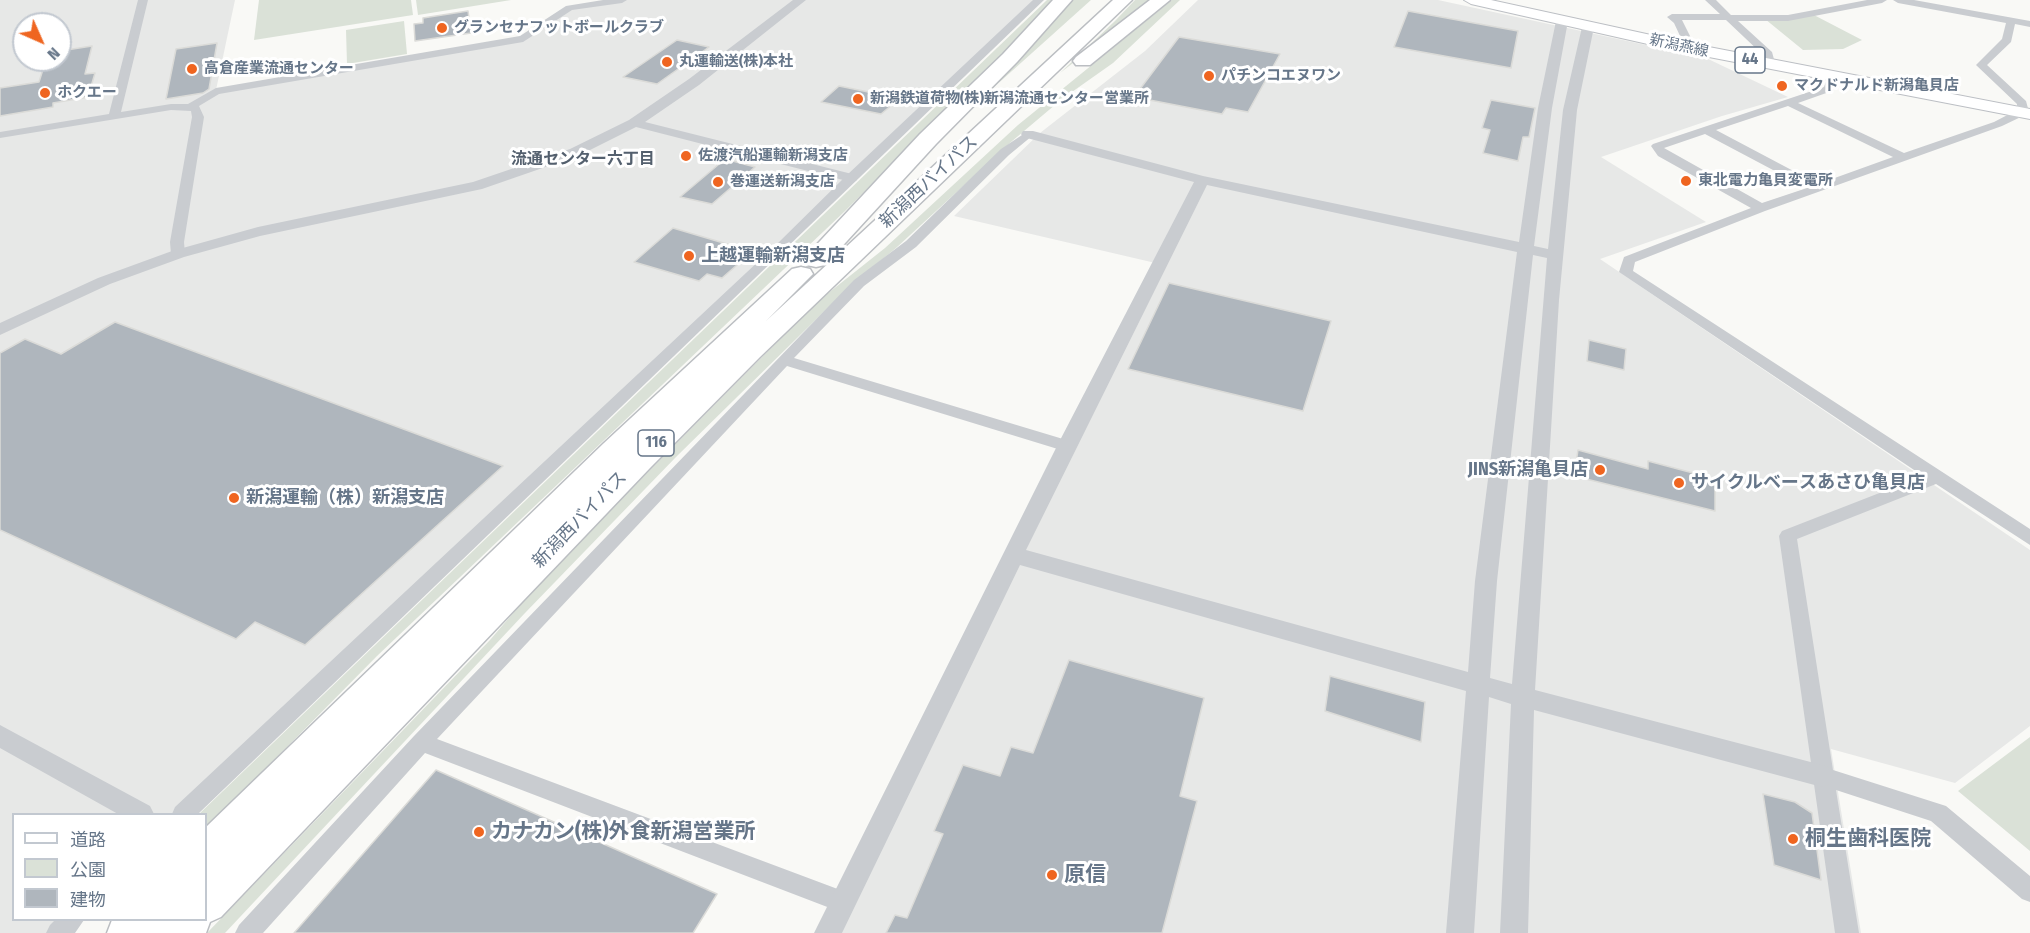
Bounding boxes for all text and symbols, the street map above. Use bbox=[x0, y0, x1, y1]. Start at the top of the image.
north arrow bbox=[12, 12, 72, 72]
place label: グランセナフットボールクラブ bbox=[454, 19, 664, 37]
marker: グランセナフットボールクラブ bbox=[435, 21, 449, 35]
street label: 新潟燕線 bbox=[1648, 31, 1710, 61]
text: N bbox=[44, 44, 64, 64]
road number: 44 bbox=[1735, 47, 1765, 73]
place label: 丸運輸送(株)本社 bbox=[679, 53, 793, 71]
marker: 丸運輸送(株)本社 bbox=[660, 55, 674, 69]
place label: 高倉産業流通センター bbox=[204, 60, 354, 78]
marker: 高倉産業流通センター bbox=[185, 62, 199, 76]
place label: パチンコエヌワン bbox=[1221, 67, 1341, 85]
marker: パチンコエヌワン bbox=[1202, 69, 1216, 83]
place label: マクドナルド新潟亀貝店 bbox=[1794, 77, 1959, 95]
marker: マクドナルド新潟亀貝店 bbox=[1775, 79, 1789, 93]
place label: ホクエー bbox=[57, 84, 117, 102]
marker: ホクエー bbox=[38, 86, 52, 100]
place label: 新潟鉄道荷物(株)新潟流通センター営業所 bbox=[870, 90, 1149, 108]
marker: 新潟鉄道荷物(株)新潟流通センター営業所 bbox=[851, 92, 865, 106]
street label: 新潟西バイパス bbox=[876, 131, 982, 233]
place label: 佐渡汽船運輸新潟支店 bbox=[698, 147, 848, 165]
marker: 佐渡汽船運輸新潟支店 bbox=[679, 149, 693, 163]
district label: 流通センター六丁目 bbox=[511, 150, 655, 170]
place label: 東北電力亀貝変電所 bbox=[1698, 172, 1833, 190]
place label: 巻運送新潟支店 bbox=[730, 173, 835, 191]
marker: 東北電力亀貝変電所 bbox=[1679, 174, 1693, 188]
marker: 巻運送新潟支店 bbox=[711, 175, 725, 189]
place label: 上越運輸新潟支店 bbox=[701, 245, 845, 267]
marker: 上越運輸新潟支店 bbox=[682, 249, 696, 263]
road number: 116 bbox=[638, 430, 674, 456]
place label: JINS新潟亀貝店 bbox=[1468, 459, 1588, 481]
marker: JINS新潟亀貝店 bbox=[1593, 463, 1607, 477]
street label: 新潟西バイパス bbox=[528, 467, 632, 573]
place label: サイクルベースあさひ亀貝店 bbox=[1691, 472, 1925, 494]
marker: サイクルベースあさひ亀貝店 bbox=[1672, 476, 1686, 490]
place label: 新潟運輸（株）新潟支店 bbox=[246, 487, 444, 509]
marker: 新潟運輸（株）新潟支店 bbox=[227, 491, 241, 505]
legend bbox=[12, 813, 207, 921]
place label: カナカン(株)外食新潟営業所 bbox=[491, 819, 756, 845]
marker: カナカン(株)外食新潟営業所 bbox=[472, 825, 486, 839]
place label: 桐生歯科医院 bbox=[1805, 826, 1931, 852]
text: 道路 bbox=[70, 829, 106, 851]
marker: 桐生歯科医院 bbox=[1786, 832, 1800, 846]
text: 公園 bbox=[70, 859, 106, 881]
place label: 原信 bbox=[1064, 862, 1106, 888]
marker: 原信 bbox=[1045, 868, 1059, 882]
text: 建物 bbox=[70, 889, 106, 911]

